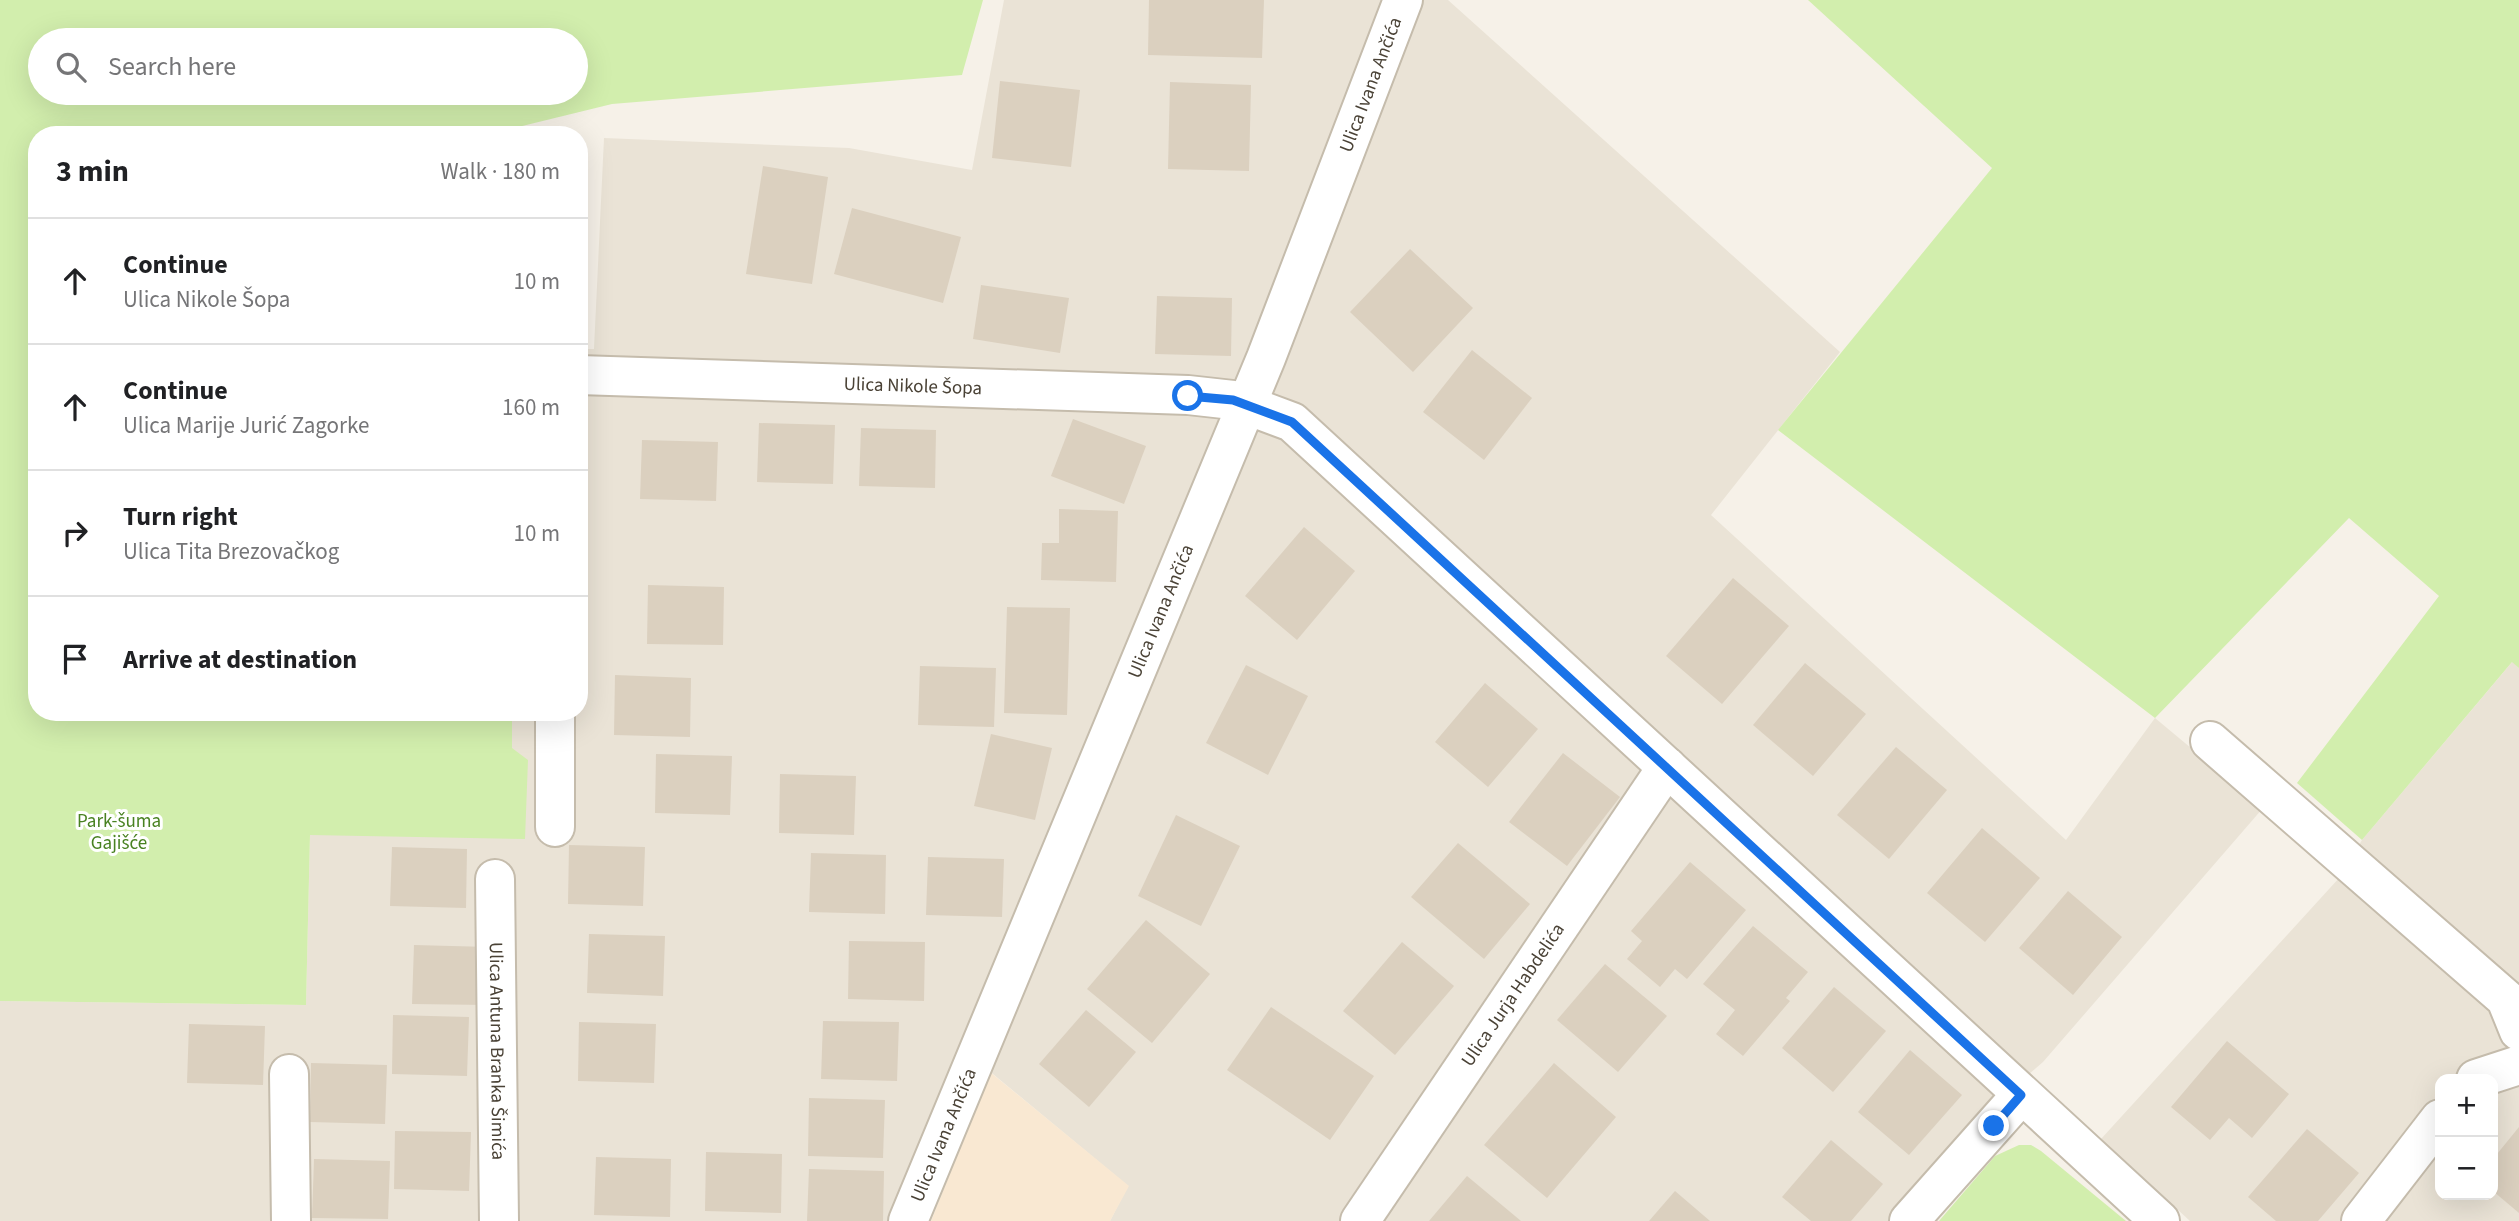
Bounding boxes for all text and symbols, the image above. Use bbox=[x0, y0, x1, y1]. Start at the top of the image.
street label: Ulica Ivana Ančića bbox=[1332, 13, 1409, 156]
search box bbox=[28, 28, 588, 105]
icon: search bbox=[52, 48, 90, 86]
text: Search here bbox=[108, 48, 236, 85]
text: 3 min bbox=[56, 150, 129, 193]
text: Walk · 180 m bbox=[441, 155, 560, 188]
text: Continue bbox=[123, 246, 228, 283]
icon: ahead bbox=[56, 262, 94, 300]
text: 10 m bbox=[513, 265, 560, 298]
text: Ulica Nikole Šopa bbox=[123, 283, 290, 316]
street label: Ulica Nikole Šopa bbox=[843, 370, 982, 402]
text: Continue bbox=[123, 372, 228, 409]
route start bbox=[1172, 380, 1203, 411]
icon: ahead bbox=[56, 388, 94, 426]
text: 160 m bbox=[502, 391, 560, 424]
text: Ulica Marije Jurić Zagorke bbox=[123, 409, 369, 442]
text: Turn right bbox=[123, 498, 238, 535]
icon: right bbox=[56, 514, 94, 552]
text: 10 m bbox=[513, 517, 560, 550]
text: Ulica Tita Brezovačkog bbox=[123, 535, 339, 568]
street label: Ulica Ivana Ančića bbox=[1121, 540, 1201, 682]
icon: arrive bbox=[56, 640, 94, 678]
text: Arrive at destination bbox=[123, 641, 357, 678]
park label: Park-šuma Gajišće bbox=[77, 808, 161, 857]
street label: Ulica Jurja Habdelića bbox=[1455, 918, 1571, 1072]
street label: Ulica Antuna Branka Šimića bbox=[482, 942, 512, 1160]
street label: Ulica Ivana Ančića bbox=[904, 1064, 983, 1206]
map controls bbox=[2435, 1074, 2498, 1200]
button: + bbox=[2435, 1074, 2498, 1137]
route end bbox=[1978, 1110, 2009, 1141]
button: − bbox=[2435, 1137, 2498, 1200]

